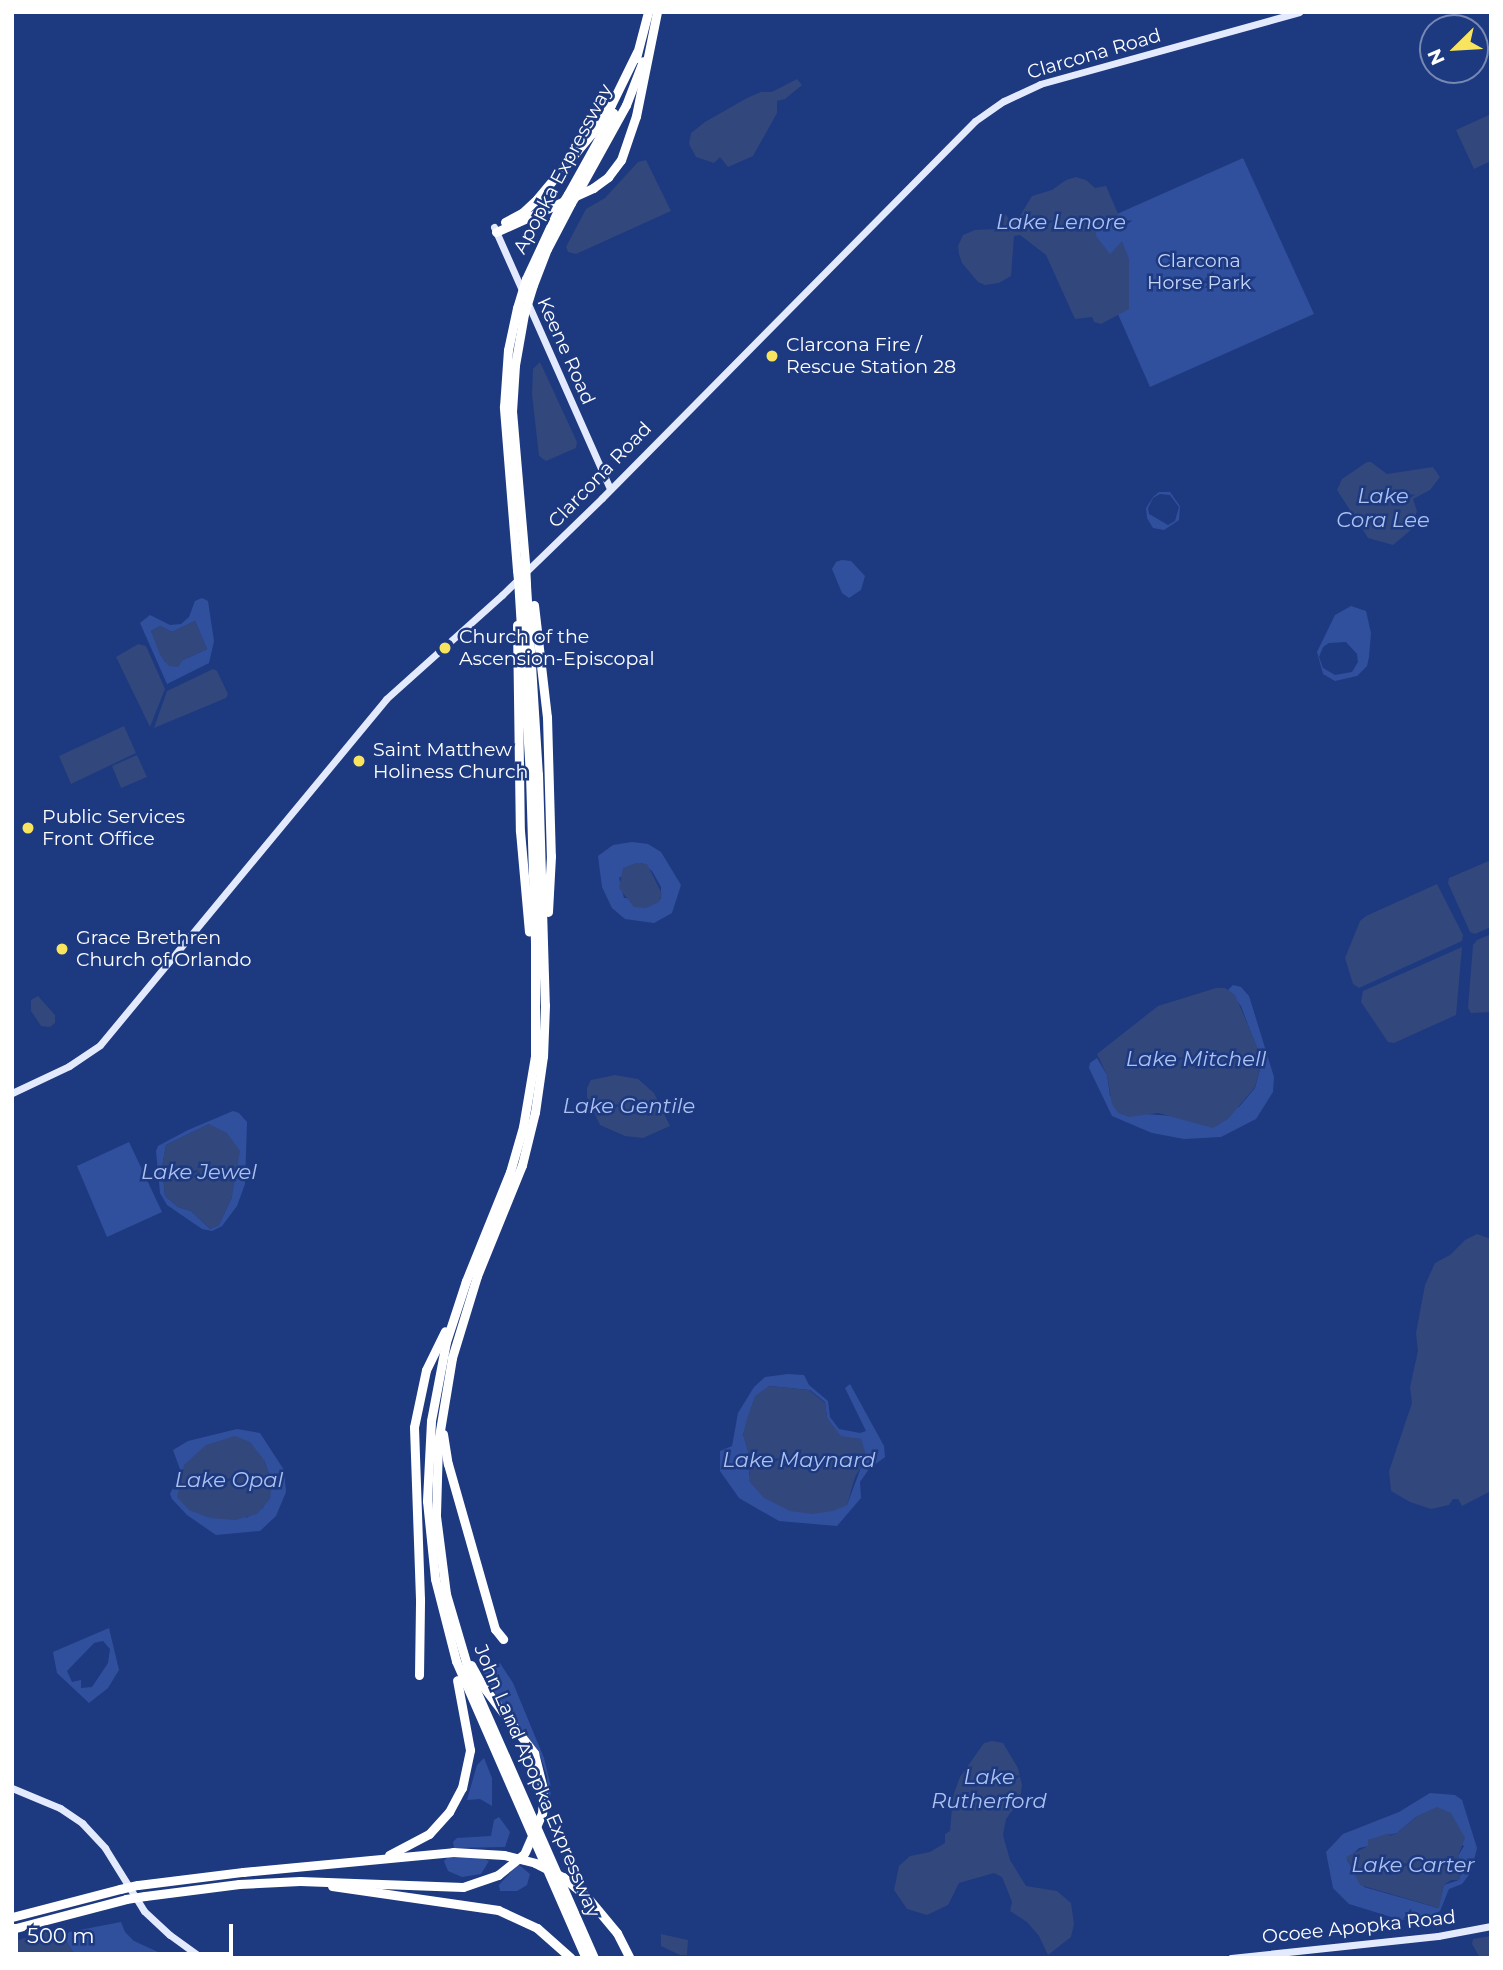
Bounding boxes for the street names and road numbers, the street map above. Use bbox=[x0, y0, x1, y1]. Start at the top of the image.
street label: Clarcona Road bbox=[1024, 24, 1164, 84]
street label: Apopka Expressway bbox=[509, 80, 617, 258]
street label: Keene Road bbox=[532, 294, 600, 408]
street label: Clarcona Road bbox=[544, 417, 656, 533]
street label: John Land Apopka Expressway bbox=[469, 1641, 605, 1921]
street label: Ocoee Apopka Road bbox=[1261, 1905, 1457, 1949]

